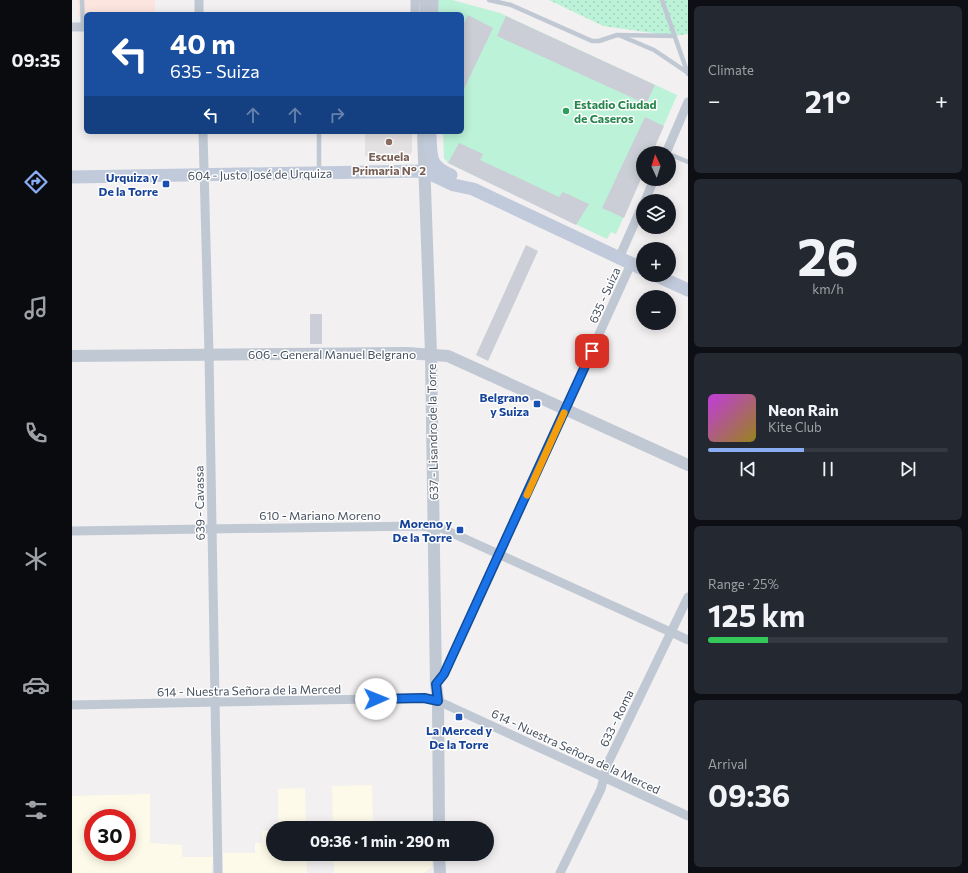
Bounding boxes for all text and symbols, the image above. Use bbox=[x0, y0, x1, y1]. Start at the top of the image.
text: 40 m bbox=[170, 26, 236, 60]
icon: left bbox=[104, 28, 156, 80]
text: 09:35 bbox=[12, 49, 60, 71]
text: 635 - Suiza bbox=[170, 60, 260, 82]
text: Climate bbox=[708, 62, 754, 78]
text: 21° bbox=[805, 82, 851, 119]
text: − bbox=[708, 87, 721, 114]
text: + bbox=[935, 87, 948, 114]
place label: Estadio Ciudad de Caseros bbox=[574, 97, 657, 125]
icon: left bbox=[200, 104, 222, 126]
icon: ahead bbox=[242, 104, 264, 126]
icon: ahead bbox=[284, 104, 306, 126]
icon: right bbox=[326, 104, 348, 126]
marker: Estadio Ciudad de Caseros bbox=[561, 106, 571, 116]
marker: Escuela Primaria N° 2 bbox=[384, 137, 394, 147]
north arrow bbox=[636, 146, 676, 186]
map controls bbox=[636, 146, 676, 330]
place label: Escuela Primaria N° 2 bbox=[352, 149, 426, 177]
street label: 604 - Justo José de Urquiza bbox=[188, 166, 332, 183]
icon: directions bbox=[22, 168, 50, 196]
place label: Urquiza y De la Torre bbox=[99, 170, 158, 198]
marker: Urquiza y De la Torre bbox=[161, 179, 171, 189]
button: layers bbox=[636, 194, 676, 234]
text: 26 bbox=[797, 223, 859, 287]
button: + bbox=[636, 242, 676, 282]
street label: 635 - Suiza bbox=[585, 265, 623, 325]
text: km/h bbox=[812, 281, 844, 297]
button: − bbox=[636, 290, 676, 330]
icon: music bbox=[22, 294, 50, 322]
pin bbox=[575, 334, 609, 368]
icon: arrive bbox=[581, 340, 603, 362]
street label: 606 - General Manuel Belgrano bbox=[248, 347, 416, 361]
street label: 637 - Lisandro de la Torre bbox=[424, 364, 440, 500]
place label: Belgrano y Suiza bbox=[480, 390, 529, 418]
marker: Belgrano y Suiza bbox=[532, 399, 542, 409]
text: Neon Rain bbox=[768, 401, 839, 419]
icon: phone bbox=[22, 419, 50, 447]
text: Kite Club bbox=[768, 419, 822, 435]
icon: previous bbox=[737, 458, 759, 480]
icon: pause bbox=[817, 458, 839, 480]
icon: next bbox=[897, 458, 919, 480]
street label: 639 - Cavassa bbox=[191, 465, 207, 541]
street label: 610 - Mariano Moreno bbox=[259, 508, 381, 522]
place label: Moreno y De la Torre bbox=[393, 516, 452, 544]
marker: Moreno y De la Torre bbox=[455, 525, 465, 535]
icon: climate bbox=[22, 545, 50, 573]
text: Range · 25% bbox=[708, 576, 779, 592]
text: 125 km bbox=[708, 596, 805, 633]
icon: car bbox=[22, 671, 50, 699]
position arrow bbox=[355, 678, 397, 720]
street label: 614 - Nuestra Señora de la Merced bbox=[157, 681, 341, 699]
street label: 633 - Roma bbox=[596, 687, 636, 749]
street label: 614 - Nuestra Señora de la Merced bbox=[489, 706, 663, 796]
marker: La Merced y De la Torre bbox=[454, 712, 464, 722]
place label: La Merced y De la Torre bbox=[426, 723, 493, 751]
text: Arrival bbox=[708, 756, 747, 772]
text: 09:36 bbox=[708, 776, 790, 813]
icon: filters bbox=[22, 796, 50, 824]
speed limit sign: 30 bbox=[84, 809, 136, 861]
text: 09:36 · 1 min · 290 m bbox=[310, 832, 450, 850]

